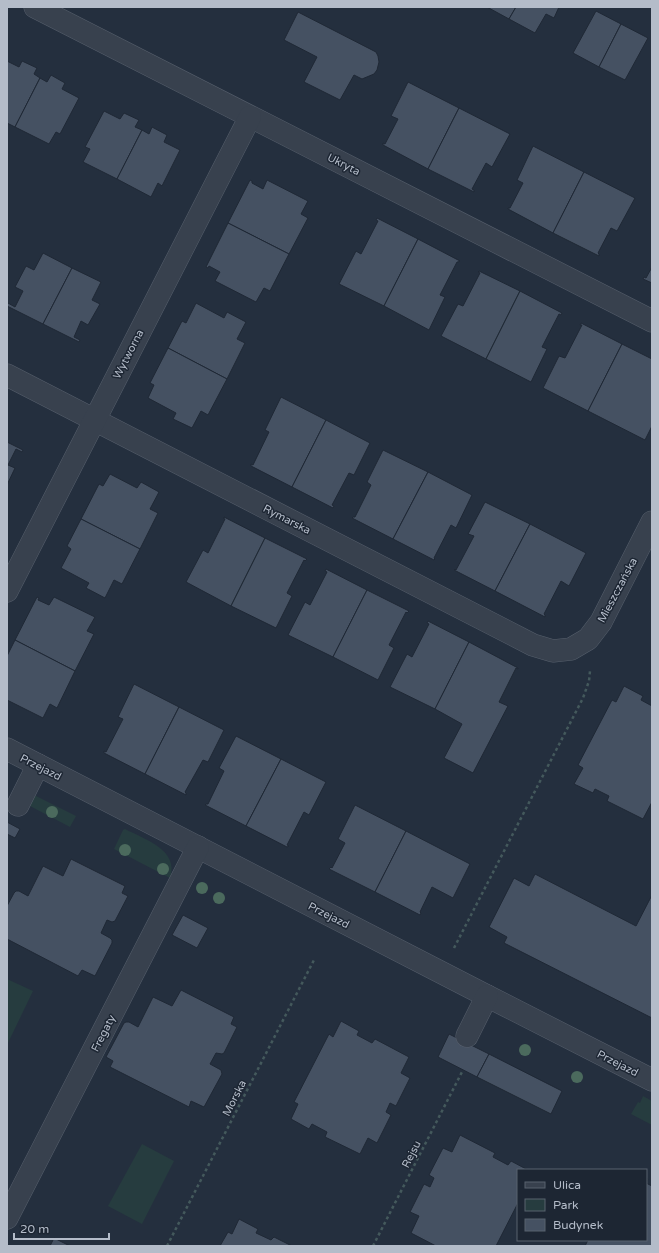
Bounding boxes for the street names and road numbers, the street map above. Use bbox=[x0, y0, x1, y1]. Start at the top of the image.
street label: Ukryta bbox=[325, 151, 362, 178]
street label: Wytworna bbox=[110, 327, 146, 381]
street label: Rymarska bbox=[261, 502, 313, 537]
street label: Mieszczańska bbox=[595, 555, 640, 625]
street label: Przejazd bbox=[18, 752, 64, 783]
street label: Przejazd bbox=[306, 900, 352, 931]
street label: Fregaty bbox=[89, 1013, 118, 1054]
street label: Przejazd bbox=[595, 1048, 641, 1079]
street label: Morska bbox=[220, 1078, 249, 1118]
street label: Rejsu bbox=[399, 1138, 424, 1170]

